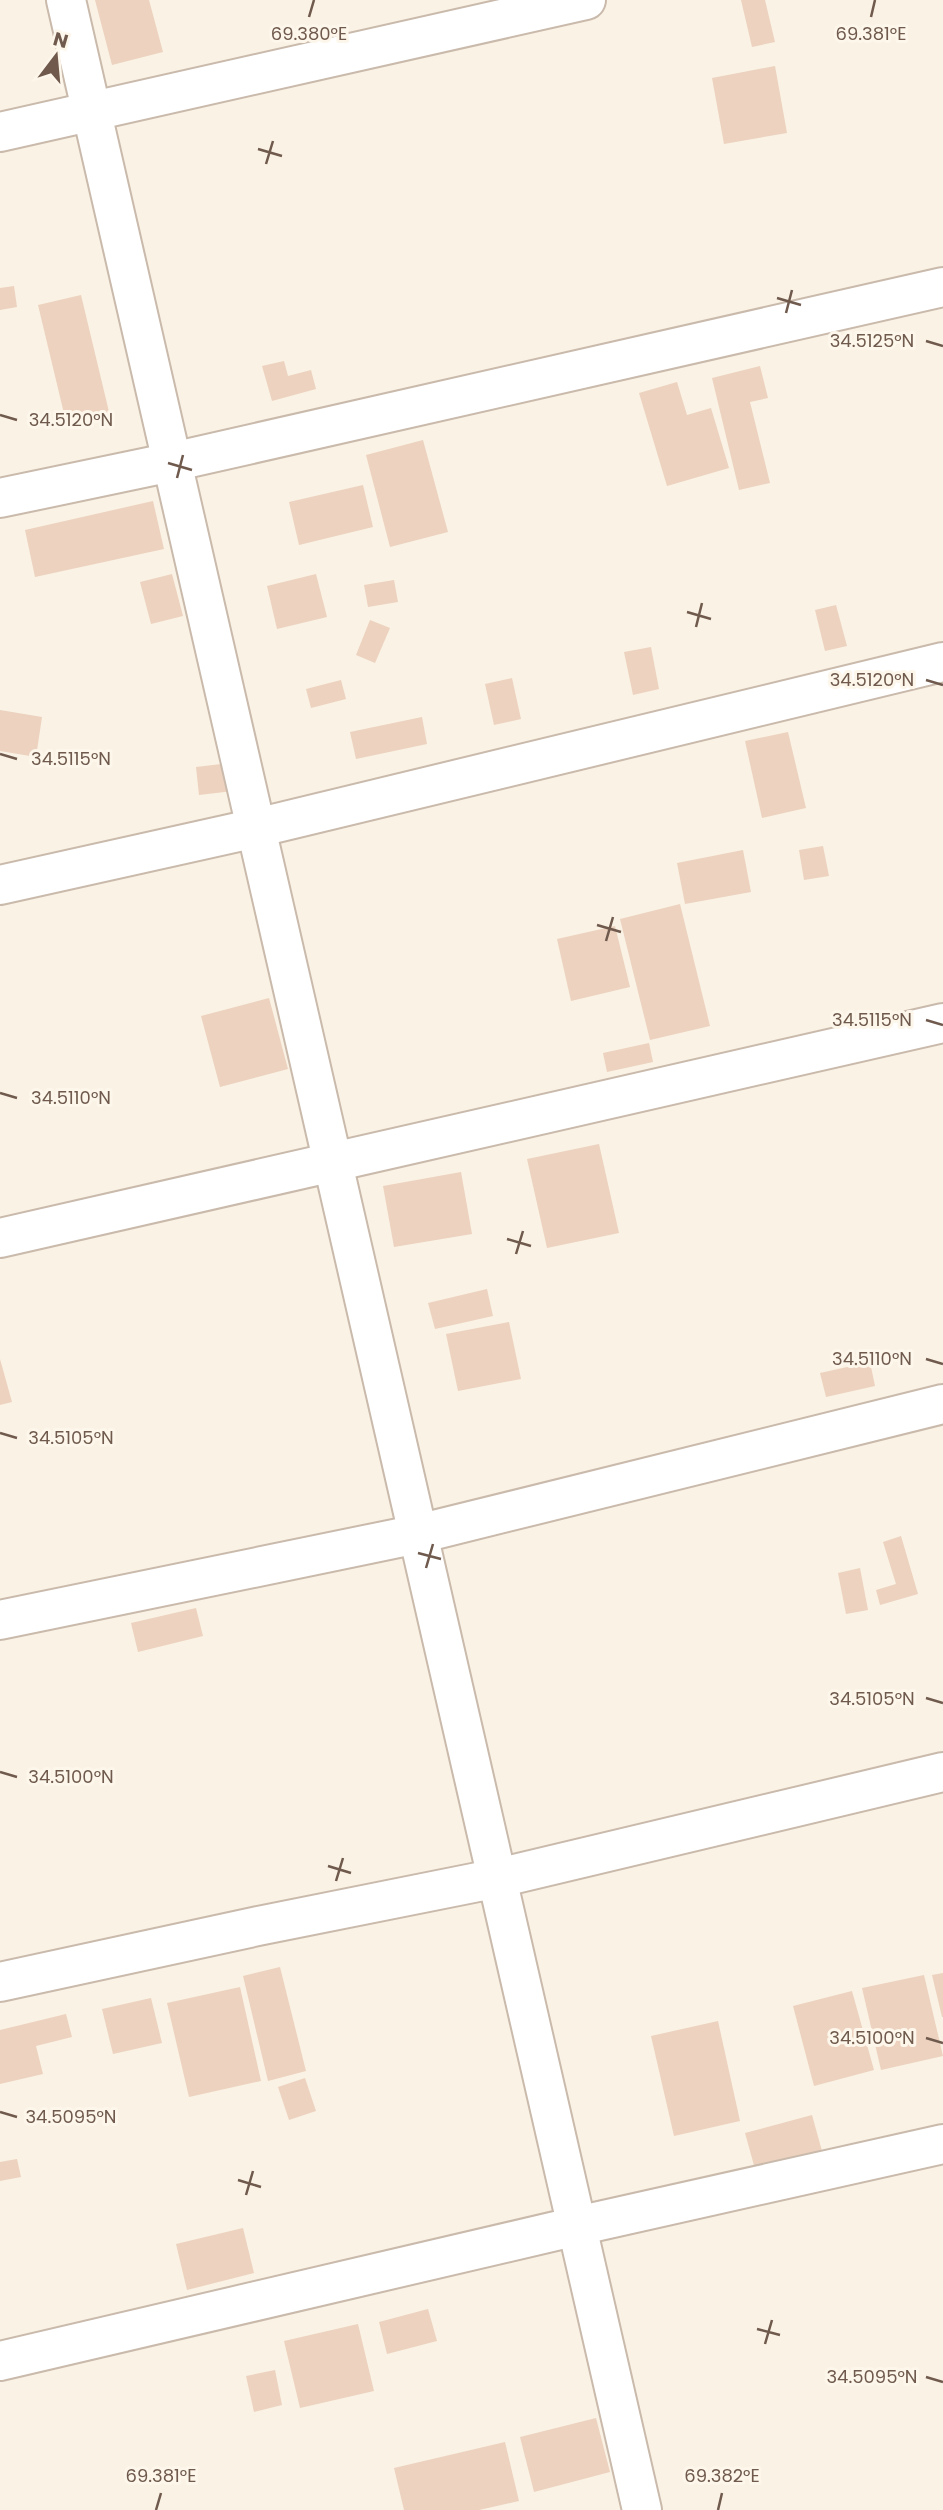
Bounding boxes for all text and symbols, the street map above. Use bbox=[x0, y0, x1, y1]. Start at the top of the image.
north arrow bbox=[21, 21, 91, 91]
text: 69.380°E bbox=[271, 21, 347, 46]
text: 69.381°E bbox=[836, 21, 906, 46]
text: N bbox=[50, 25, 71, 55]
text: 34.5125°N bbox=[830, 328, 914, 353]
text: 34.5120°N bbox=[29, 407, 113, 432]
text: 34.5120°N bbox=[830, 667, 914, 692]
text: 34.5115°N bbox=[31, 746, 111, 771]
text: 34.5115°N bbox=[832, 1007, 912, 1032]
text: 34.5110°N bbox=[31, 1085, 111, 1110]
text: 34.5110°N bbox=[832, 1346, 912, 1371]
text: 34.5105°N bbox=[28, 1425, 114, 1450]
text: 34.5105°N bbox=[829, 1686, 915, 1711]
text: 34.5100°N bbox=[28, 1764, 114, 1789]
text: 34.5100°N bbox=[829, 2025, 915, 2050]
text: 34.5095°N bbox=[26, 2104, 117, 2129]
text: 34.5095°N bbox=[827, 2364, 918, 2389]
text: 69.381°E bbox=[126, 2463, 196, 2488]
text: 69.382°E bbox=[684, 2463, 760, 2488]

